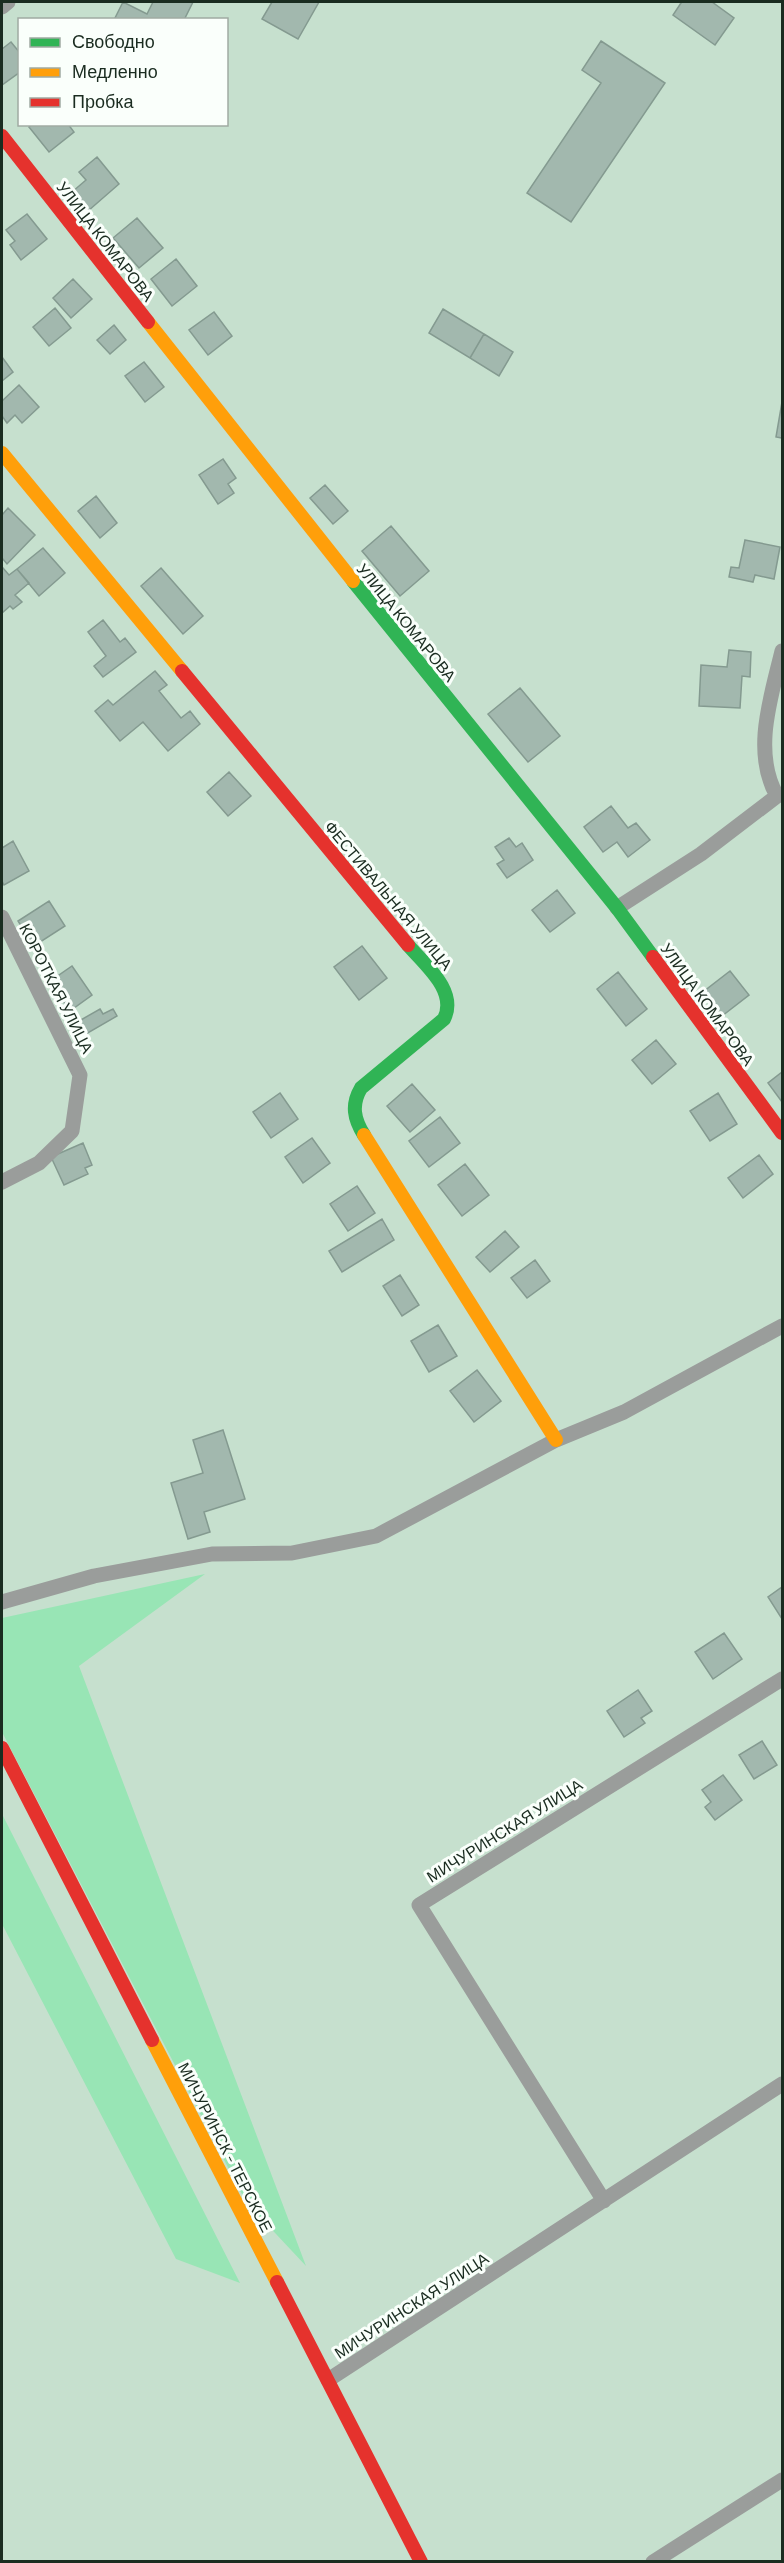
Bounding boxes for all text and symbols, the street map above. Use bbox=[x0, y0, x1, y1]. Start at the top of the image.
legend bbox=[18, 18, 228, 126]
text: Свободно bbox=[72, 30, 155, 52]
text: Медленно bbox=[72, 60, 158, 82]
text: Пробка bbox=[72, 90, 135, 112]
street label: УЛИЦА КОМАРОВА bbox=[53, 177, 159, 305]
street label: УЛИЦА КОМАРОВА bbox=[354, 559, 461, 685]
street label: ФЕСТИВАЛЬНАЯ УЛИЦА bbox=[321, 817, 457, 974]
street label: КОРОТКАЯ УЛИЦА bbox=[16, 920, 98, 1056]
street label: УЛИЦА КОМАРОВА bbox=[657, 939, 759, 1069]
street label: МИЧУРИНСКАЯ УЛИЦА bbox=[423, 1774, 586, 1886]
street label: МИЧУРИНСК - ТЕРСКОЕ bbox=[175, 2059, 277, 2235]
street label: МИЧУРИНСКАЯ УЛИЦА bbox=[330, 2248, 492, 2362]

